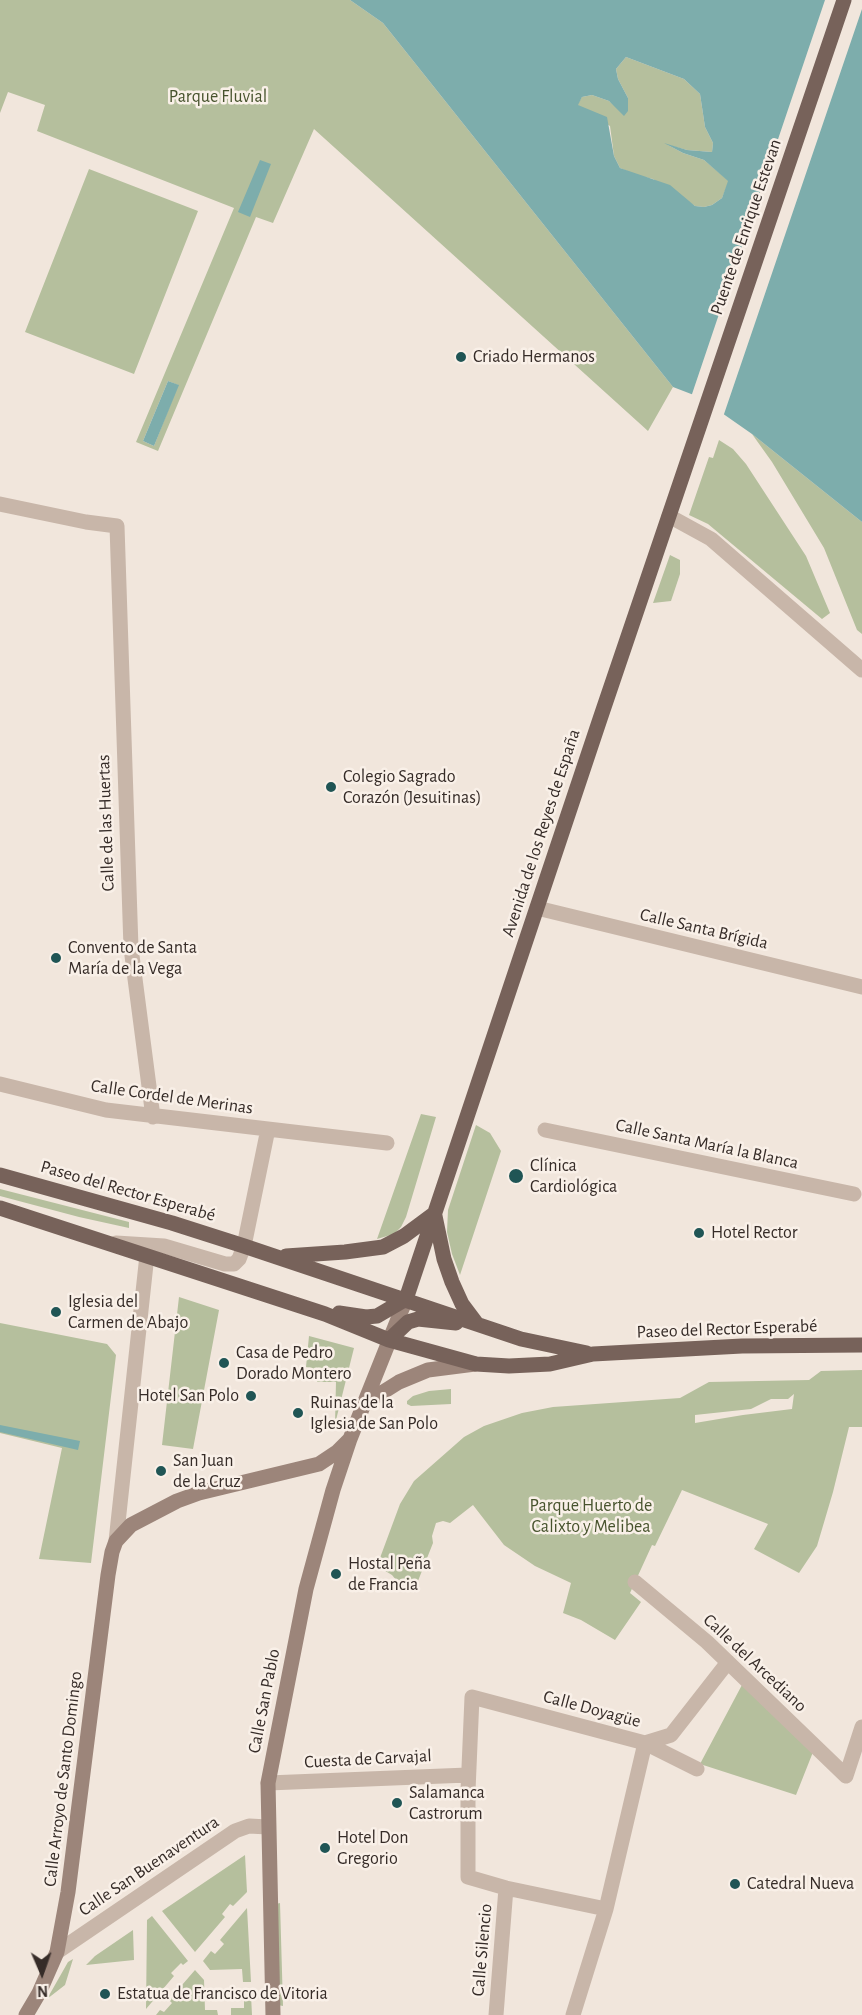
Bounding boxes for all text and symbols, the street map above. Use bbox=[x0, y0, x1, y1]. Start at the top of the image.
park label: Parque Fluvial bbox=[169, 86, 267, 108]
street label: Puente de Enrique Estevan bbox=[706, 136, 786, 318]
place label: Criado Hermanos bbox=[473, 346, 595, 368]
marker: Criado Hermanos bbox=[454, 350, 468, 364]
street label: Avenida de los Reyes de España bbox=[497, 726, 585, 940]
street label: Calle de las Huertas bbox=[93, 754, 119, 892]
place label: Colegio Sagrado Corazón (Jesuitinas) bbox=[343, 766, 481, 808]
marker: Colegio Sagrado Corazón (Jesuitinas) bbox=[324, 780, 338, 794]
street label: Calle Santa Brígida bbox=[638, 904, 770, 954]
place label: Convento de Santa María de la Vega bbox=[68, 937, 197, 980]
marker: Convento de Santa María de la Vega bbox=[49, 951, 63, 965]
street label: Calle Cordel de Merinas bbox=[90, 1075, 254, 1119]
street label: Calle Santa María la Blanca bbox=[614, 1114, 800, 1174]
place label: Clínica Cardiológica bbox=[530, 1155, 617, 1198]
street label: Paseo del Rector Esperabé bbox=[38, 1156, 218, 1226]
marker: Clínica Cardiológica bbox=[507, 1167, 525, 1185]
place label: Hotel Rector bbox=[711, 1222, 798, 1244]
marker: Hotel Rector bbox=[692, 1226, 706, 1240]
place label: Iglesia del Carmen de Abajo bbox=[68, 1291, 188, 1334]
marker: Iglesia del Carmen de Abajo bbox=[49, 1305, 63, 1319]
street label: Paseo del Rector Esperabé bbox=[636, 1315, 818, 1343]
place label: Casa de Pedro Dorado Montero bbox=[236, 1342, 352, 1384]
marker: Casa de Pedro Dorado Montero bbox=[217, 1356, 231, 1370]
place label: Hotel San Polo bbox=[138, 1385, 239, 1407]
marker: Hotel San Polo bbox=[244, 1389, 258, 1403]
place label: Ruinas de la Iglesia de San Polo bbox=[310, 1392, 438, 1434]
marker: Ruinas de la Iglesia de San Polo bbox=[291, 1406, 305, 1420]
place label: San Juan de la Cruz bbox=[173, 1450, 241, 1492]
marker: San Juan de la Cruz bbox=[154, 1464, 168, 1478]
park label: Parque Huerto de Calixto y Melibea bbox=[530, 1495, 652, 1538]
place label: Hostal Peña de Francia bbox=[348, 1553, 431, 1596]
marker: Hostal Peña de Francia bbox=[329, 1567, 343, 1581]
street label: Calle del Arcediano bbox=[699, 1609, 811, 1717]
street label: Calle San Pablo bbox=[243, 1647, 285, 1755]
street label: Calle Arroyo de Santo Domingo bbox=[39, 1670, 87, 1888]
street label: Calle Doyagüe bbox=[541, 1686, 643, 1732]
street label: Cuesta de Carvajal bbox=[304, 1745, 432, 1773]
place label: Salamanca Castrorum bbox=[409, 1782, 485, 1824]
marker: Salamanca Castrorum bbox=[390, 1796, 404, 1810]
street label: Calle San Buenaventura bbox=[75, 1811, 223, 1921]
place label: Hotel Don Gregorio bbox=[337, 1827, 409, 1870]
marker: Hotel Don Gregorio bbox=[318, 1841, 332, 1855]
place label: Catedral Nueva bbox=[747, 1873, 854, 1895]
marker: Catedral Nueva bbox=[728, 1877, 742, 1891]
street label: Calle Silencio bbox=[467, 1903, 497, 1997]
north arrow bbox=[12, 1943, 72, 2003]
text: N bbox=[37, 1983, 48, 1999]
place label: Estatua de Francisco de Vitoria bbox=[117, 1983, 328, 2005]
marker: Estatua de Francisco de Vitoria bbox=[98, 1987, 112, 2001]

